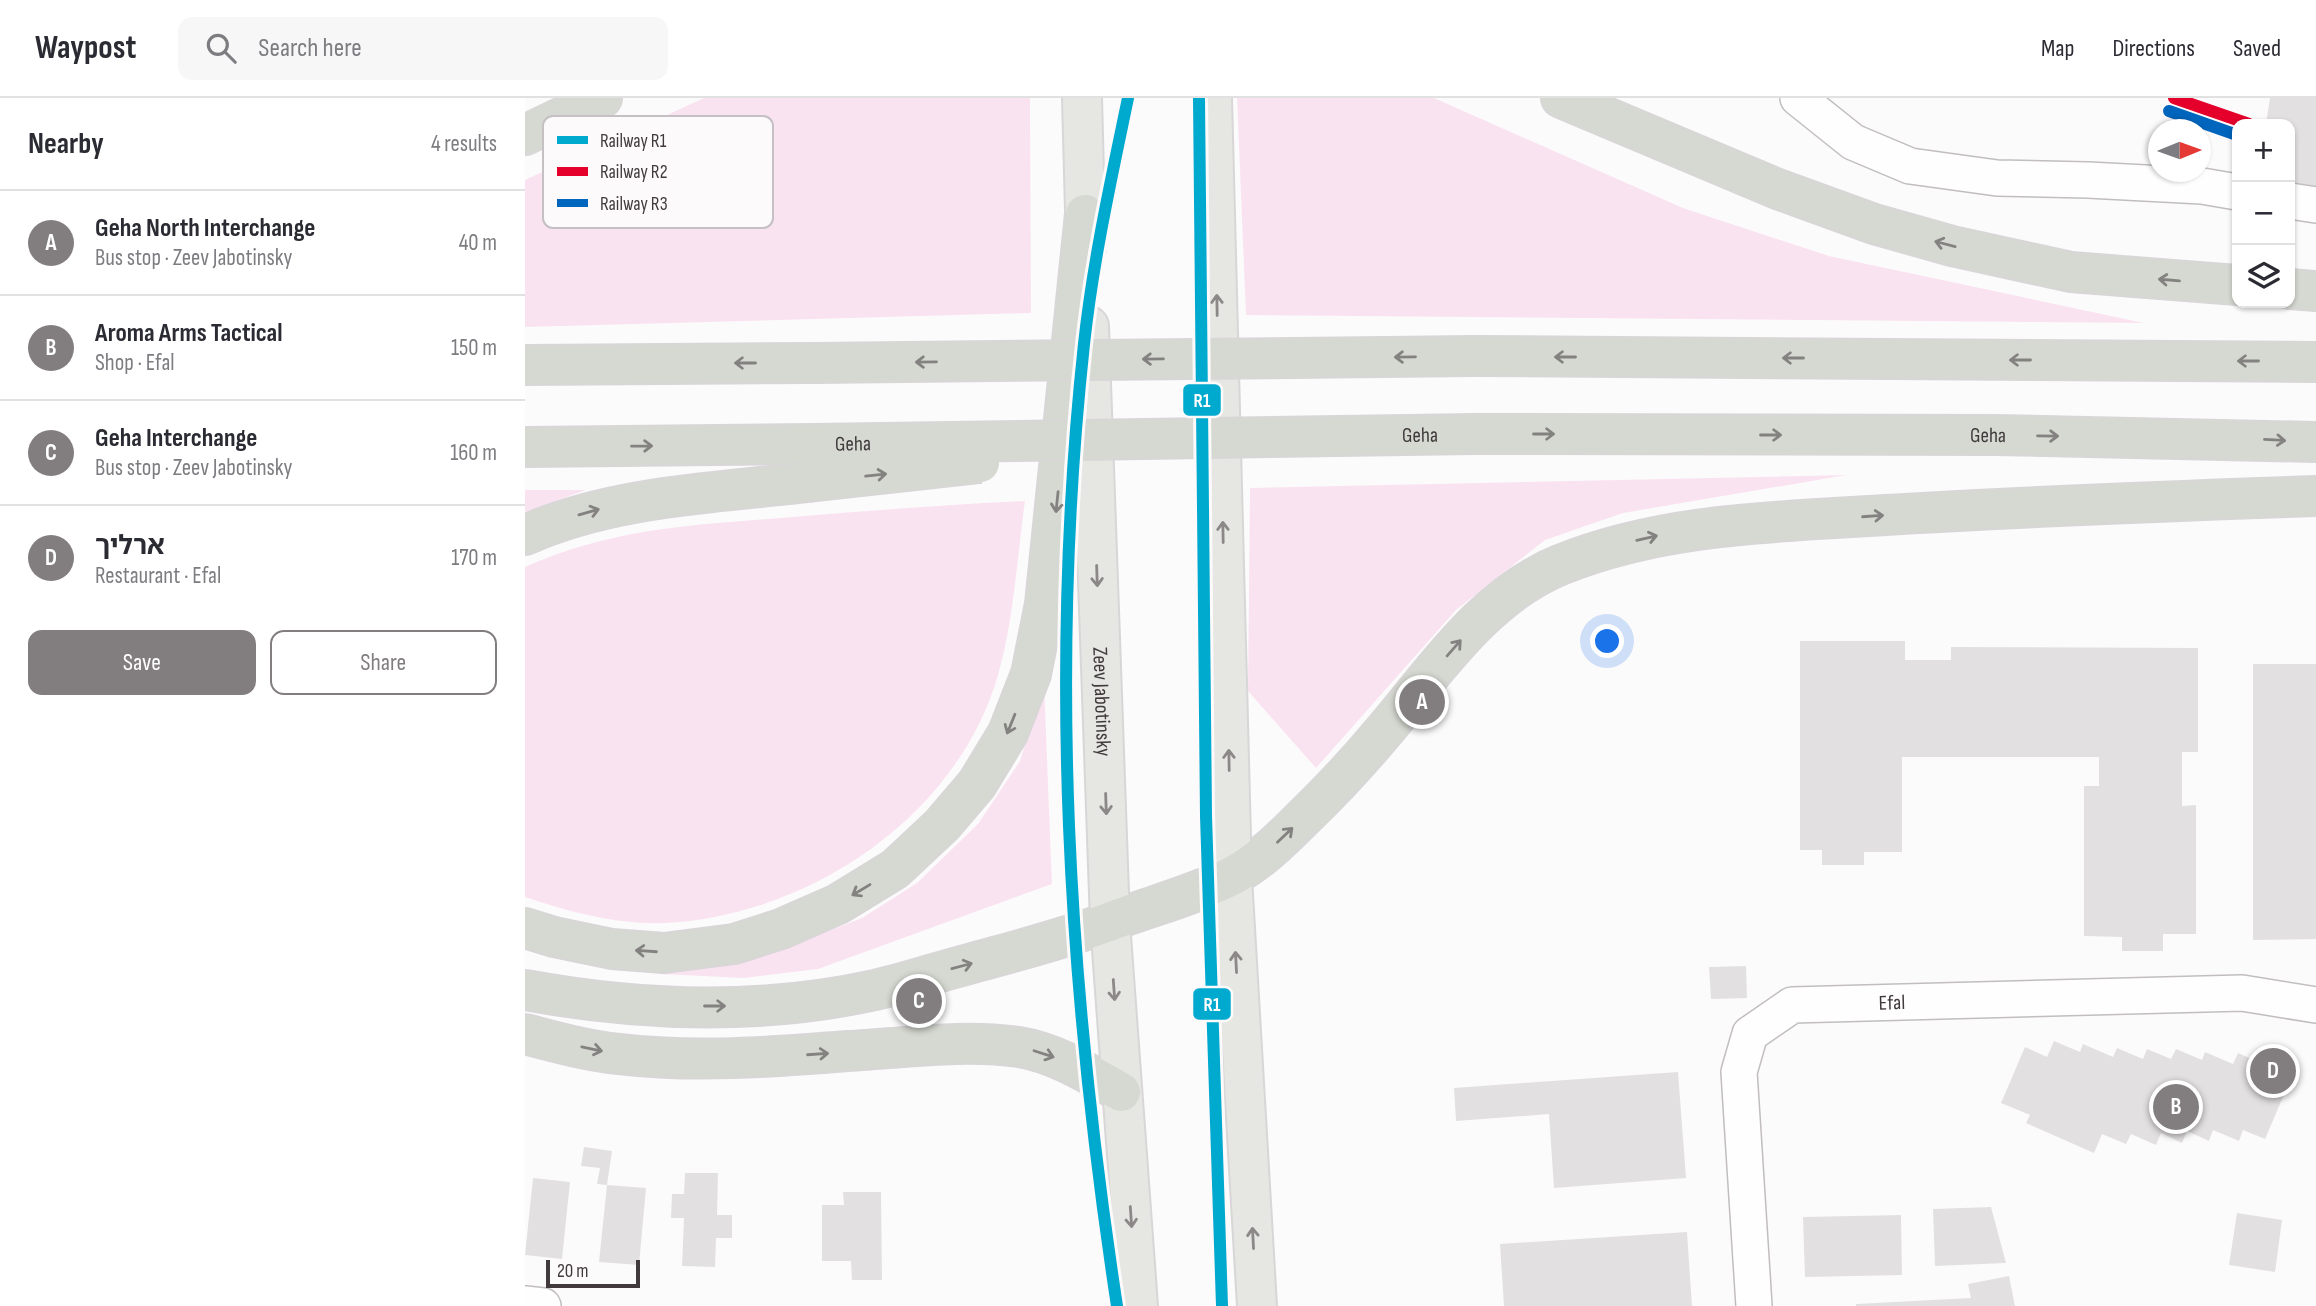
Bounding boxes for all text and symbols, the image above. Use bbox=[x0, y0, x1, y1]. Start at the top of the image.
search box bbox=[178, 17, 668, 80]
text: Waypost bbox=[35, 28, 136, 68]
icon: search bbox=[202, 29, 240, 67]
text: Search here bbox=[258, 33, 362, 64]
text: Map bbox=[2041, 34, 2074, 63]
text: Directions bbox=[2112, 34, 2195, 63]
text: Saved bbox=[2233, 34, 2281, 63]
legend bbox=[543, 116, 773, 228]
north arrow bbox=[2148, 119, 2211, 182]
map controls bbox=[2232, 119, 2295, 308]
button: + bbox=[2232, 119, 2295, 182]
text: Nearby bbox=[28, 126, 104, 162]
text: 4 results bbox=[431, 130, 497, 158]
text: Railway R1 bbox=[600, 130, 667, 153]
text: Railway R2 bbox=[600, 161, 667, 184]
button: − bbox=[2232, 182, 2295, 245]
text: Railway R3 bbox=[600, 193, 668, 216]
text: Geha North Interchange bbox=[95, 213, 315, 244]
text: A bbox=[46, 229, 56, 257]
text: 40 m bbox=[459, 229, 497, 257]
one-way arrow bbox=[1934, 237, 1957, 250]
text: Bus stop · Zeev Jabotinsky bbox=[95, 244, 292, 272]
button: layers bbox=[2232, 245, 2295, 308]
one-way arrow bbox=[2158, 273, 2181, 286]
one-way arrow bbox=[1210, 293, 1224, 316]
text: Aroma Arms Tactical bbox=[95, 318, 283, 349]
text: B bbox=[46, 334, 56, 362]
text: 150 m bbox=[451, 334, 497, 362]
text: Shop · Efal bbox=[95, 349, 175, 377]
one-way arrow bbox=[1394, 350, 1417, 364]
one-way arrow bbox=[1554, 350, 1577, 363]
one-way arrow bbox=[1782, 351, 1805, 365]
one-way arrow bbox=[1142, 352, 1165, 366]
one-way arrow bbox=[2009, 353, 2032, 367]
one-way arrow bbox=[2237, 354, 2260, 368]
one-way arrow bbox=[915, 355, 938, 369]
one-way arrow bbox=[734, 357, 757, 370]
line badge: R1 bbox=[1182, 383, 1222, 417]
text: R1 bbox=[1194, 390, 1211, 413]
text: Geha Interchange bbox=[95, 423, 257, 454]
street label: Geha bbox=[1402, 423, 1438, 448]
street label: Geha bbox=[1970, 423, 2006, 448]
one-way arrow bbox=[1532, 427, 1555, 441]
one-way arrow bbox=[1759, 428, 1782, 442]
one-way arrow bbox=[2036, 429, 2059, 443]
street label: Geha bbox=[835, 431, 871, 457]
one-way arrow bbox=[2263, 433, 2286, 446]
text: C bbox=[45, 439, 57, 467]
text: 160 m bbox=[450, 439, 497, 467]
one-way arrow bbox=[630, 439, 653, 453]
text: Bus stop · Zeev Jabotinsky bbox=[95, 454, 292, 482]
one-way arrow bbox=[864, 468, 887, 481]
one-way arrow bbox=[1050, 490, 1063, 513]
one-way arrow bbox=[578, 505, 600, 518]
one-way arrow bbox=[1862, 509, 1884, 522]
one-way arrow bbox=[1216, 521, 1229, 544]
text: ארליך bbox=[95, 531, 165, 562]
one-way arrow bbox=[1635, 531, 1658, 544]
text: D bbox=[45, 544, 57, 572]
text: 170 m bbox=[451, 544, 497, 572]
text: Restaurant · Efal bbox=[95, 562, 221, 590]
one-way arrow bbox=[1091, 565, 1104, 588]
your location bbox=[1590, 624, 1624, 658]
button: Save bbox=[28, 630, 256, 695]
button: Share bbox=[270, 630, 497, 695]
one-way arrow bbox=[1446, 639, 1462, 657]
street label: Zeev Jabotinsky bbox=[1087, 647, 1116, 757]
pin: A bbox=[1399, 676, 1445, 728]
one-way arrow bbox=[1004, 712, 1017, 734]
one-way arrow bbox=[1222, 748, 1235, 771]
one-way arrow bbox=[1099, 792, 1112, 815]
one-way arrow bbox=[1277, 827, 1294, 844]
one-way arrow bbox=[852, 883, 872, 897]
one-way arrow bbox=[635, 944, 658, 957]
one-way arrow bbox=[1230, 951, 1243, 974]
one-way arrow bbox=[950, 959, 973, 972]
pin: C bbox=[896, 975, 942, 1027]
one-way arrow bbox=[1108, 978, 1121, 1001]
line badge: R1 bbox=[1192, 987, 1232, 1021]
street label: Efal bbox=[1878, 990, 1905, 1016]
text: R1 bbox=[1204, 994, 1221, 1017]
one-way arrow bbox=[703, 999, 726, 1013]
one-way arrow bbox=[580, 1042, 603, 1056]
pin: D bbox=[2250, 1045, 2296, 1097]
one-way arrow bbox=[807, 1047, 830, 1060]
one-way arrow bbox=[1033, 1049, 1055, 1061]
pin: B bbox=[2153, 1081, 2199, 1133]
one-way arrow bbox=[1125, 1205, 1138, 1228]
one-way arrow bbox=[1246, 1227, 1259, 1250]
scale bar bbox=[546, 1257, 641, 1289]
text: 20 m bbox=[557, 1260, 589, 1283]

